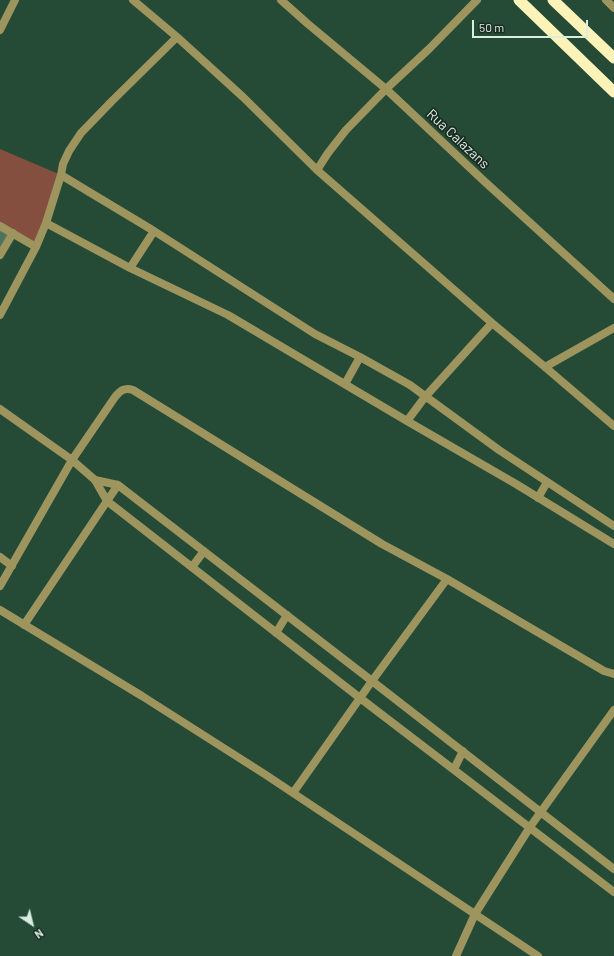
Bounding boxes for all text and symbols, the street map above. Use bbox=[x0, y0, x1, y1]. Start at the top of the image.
scale bar bbox=[474, 12, 590, 38]
text: 50 m bbox=[479, 20, 504, 34]
street label: Rua Calazans bbox=[423, 106, 493, 172]
north arrow bbox=[12, 904, 52, 944]
text: N bbox=[32, 927, 46, 942]

